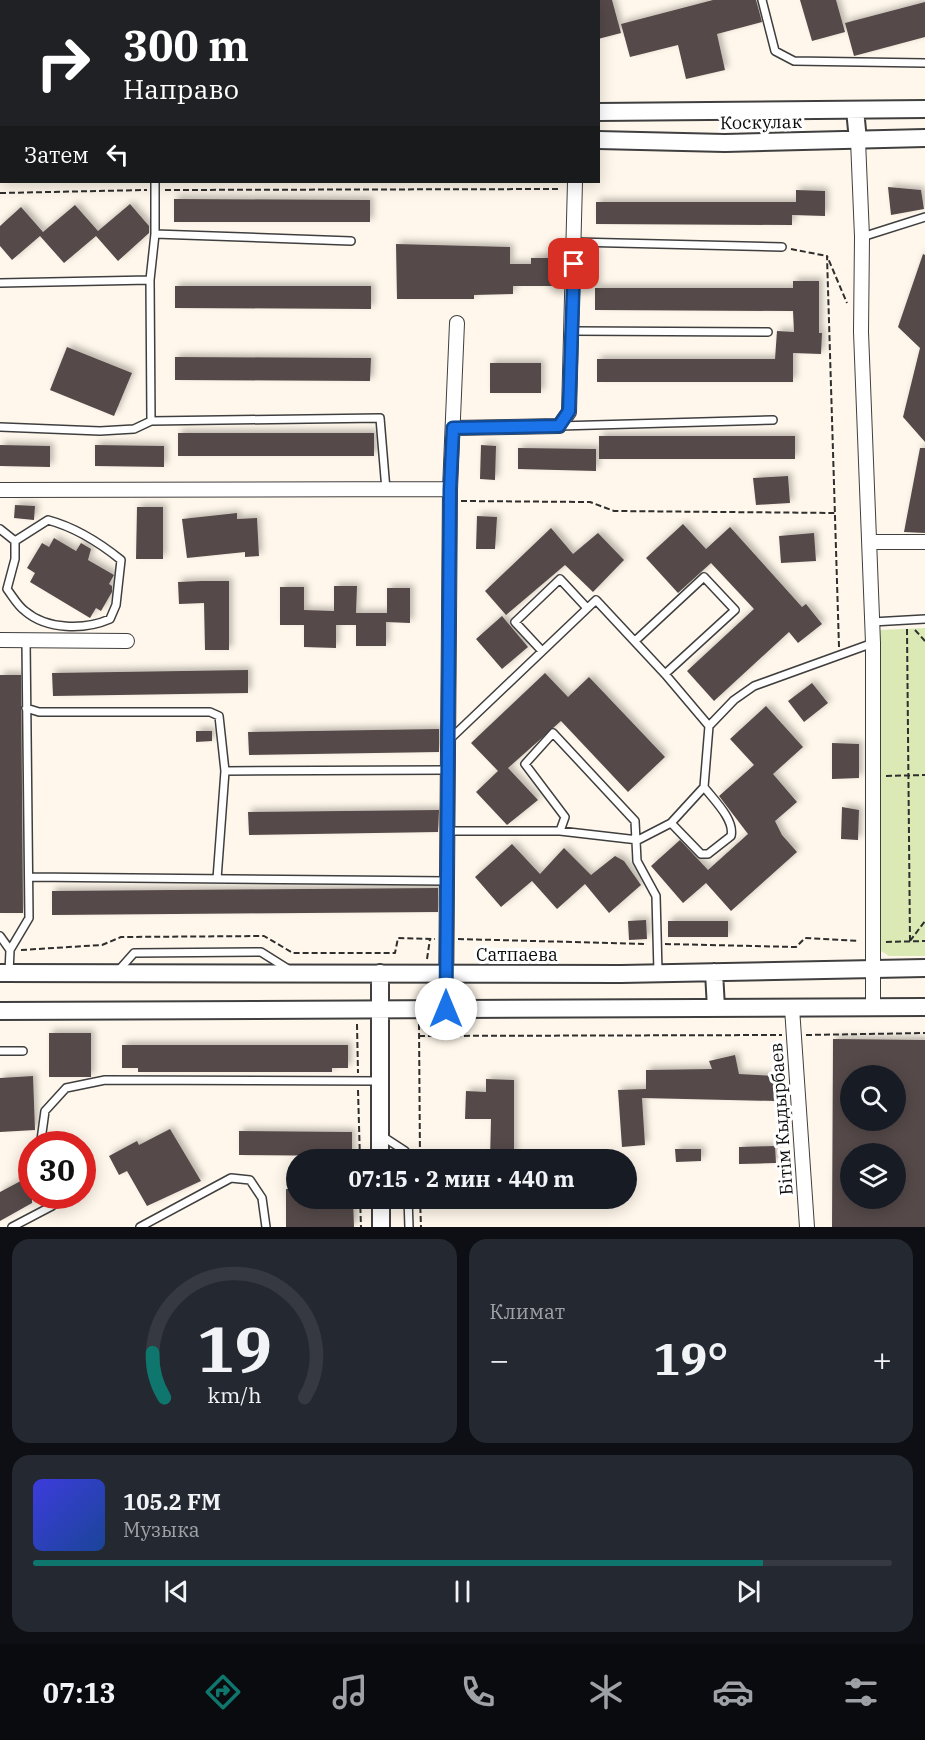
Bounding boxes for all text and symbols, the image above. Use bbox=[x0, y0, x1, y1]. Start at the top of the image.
text: 300 m bbox=[123, 18, 249, 73]
icon: right bbox=[24, 24, 102, 102]
text: Направо bbox=[123, 71, 239, 106]
street label: Коскулак bbox=[720, 110, 803, 134]
icon: left bbox=[101, 138, 134, 171]
text: Затем bbox=[24, 140, 89, 169]
pin bbox=[548, 238, 599, 289]
icon: arrive bbox=[557, 247, 590, 280]
street label: Сатпаева bbox=[476, 943, 558, 966]
position arrow bbox=[414, 977, 478, 1041]
street label: Бiтiм Кыдырбаев bbox=[764, 1042, 798, 1196]
map controls bbox=[840, 1065, 906, 1209]
button: search bbox=[840, 1065, 906, 1131]
speed limit sign: 30 bbox=[18, 1131, 96, 1209]
button: layers bbox=[840, 1143, 906, 1209]
text: 07:15 · 2 мин · 440 m bbox=[348, 1164, 575, 1193]
text: Климат bbox=[490, 1298, 565, 1325]
text: 19 bbox=[197, 1308, 272, 1389]
text: 19° bbox=[653, 1329, 728, 1387]
text: − bbox=[490, 1338, 509, 1381]
text: + bbox=[872, 1338, 892, 1381]
text: km/h bbox=[207, 1381, 261, 1409]
text: 105.2 FM bbox=[123, 1487, 221, 1516]
text: Музыка bbox=[123, 1516, 200, 1543]
icon: previous bbox=[160, 1575, 193, 1608]
icon: pause bbox=[446, 1575, 479, 1608]
icon: next bbox=[732, 1575, 765, 1608]
icon: directions bbox=[202, 1671, 244, 1713]
icon: music bbox=[329, 1671, 371, 1713]
icon: phone bbox=[457, 1671, 499, 1713]
icon: climate bbox=[585, 1671, 627, 1713]
icon: car bbox=[712, 1671, 754, 1713]
icon: filters bbox=[840, 1671, 882, 1713]
text: 07:13 bbox=[43, 1675, 116, 1710]

